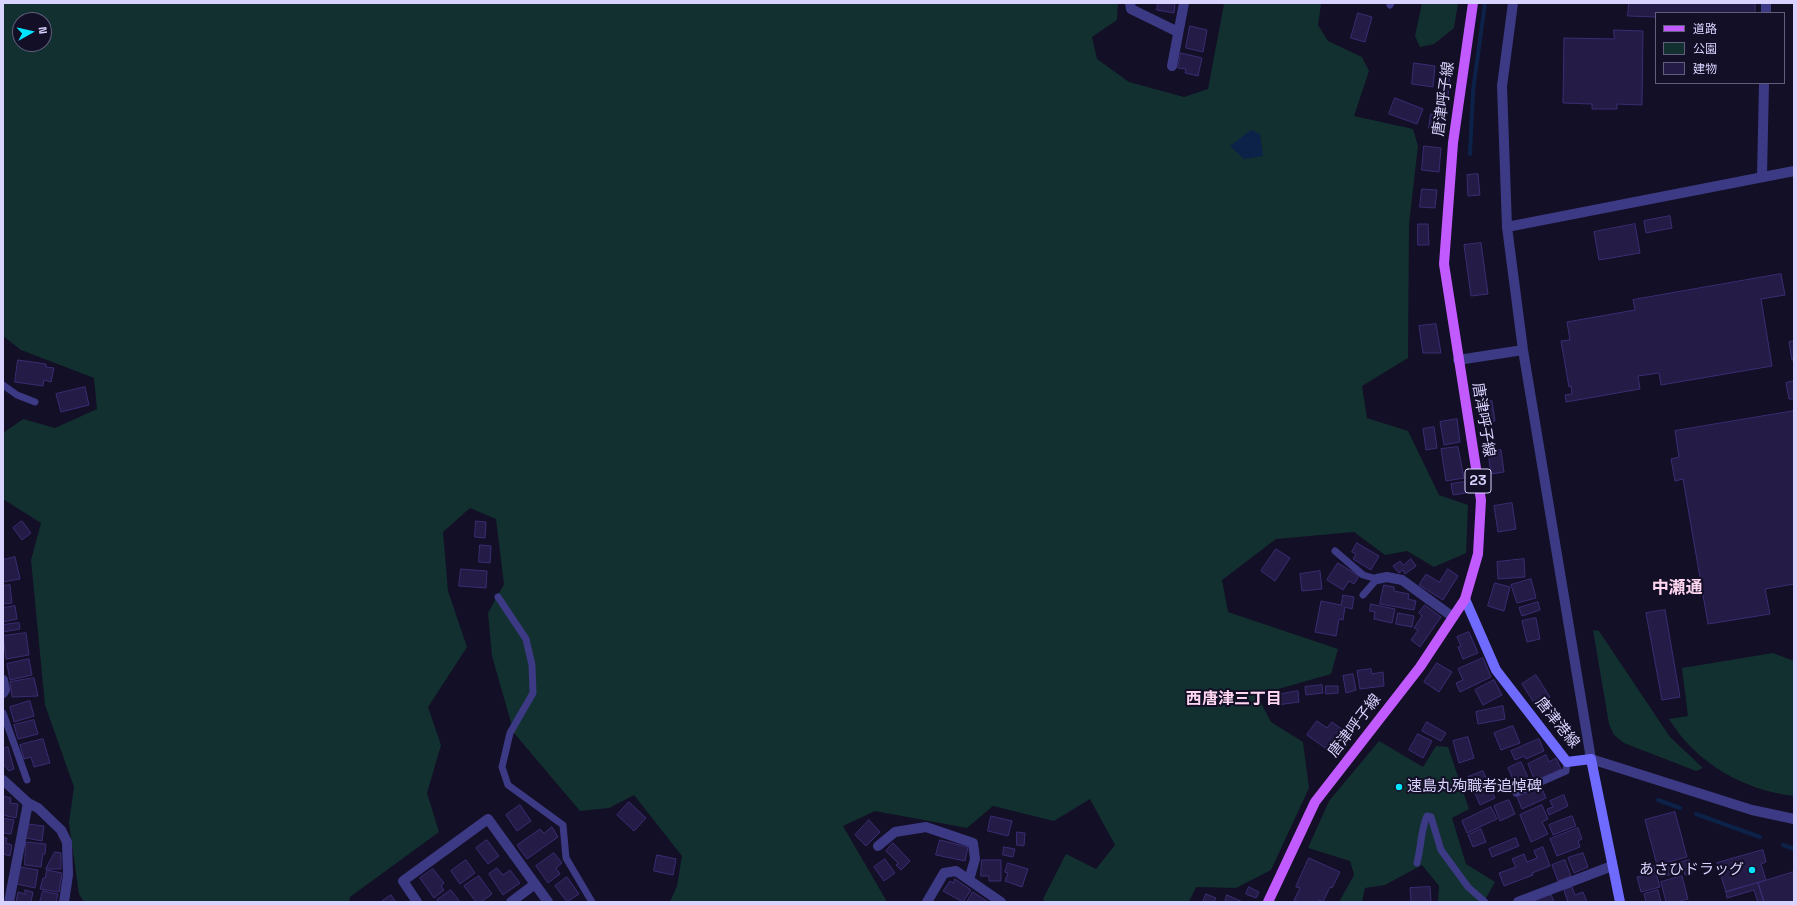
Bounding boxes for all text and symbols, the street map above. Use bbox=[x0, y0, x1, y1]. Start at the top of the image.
north arrow bbox=[12, 12, 52, 52]
legend bbox=[1655, 12, 1785, 84]
text: 道路 bbox=[1693, 21, 1717, 37]
text: N bbox=[35, 26, 50, 35]
text: 公園 bbox=[1693, 41, 1717, 57]
street label: 唐津呼子線 bbox=[1430, 61, 1458, 137]
text: 建物 bbox=[1693, 61, 1717, 77]
street label: 唐津呼子線 bbox=[1468, 382, 1498, 458]
road number: 23 bbox=[1465, 469, 1491, 493]
district label: 中瀬通 bbox=[1652, 578, 1702, 598]
district label: 西唐津三丁目 bbox=[1186, 690, 1282, 710]
street label: 唐津呼子線 bbox=[1325, 691, 1385, 761]
street label: 唐津港線 bbox=[1531, 694, 1583, 752]
place label: 速島丸殉職者追悼碑 bbox=[1407, 778, 1542, 796]
marker: 速島丸殉職者追悼碑 bbox=[1394, 782, 1404, 792]
place label: あさひドラッグ bbox=[1639, 861, 1744, 879]
marker: あさひドラッグ bbox=[1747, 865, 1757, 875]

